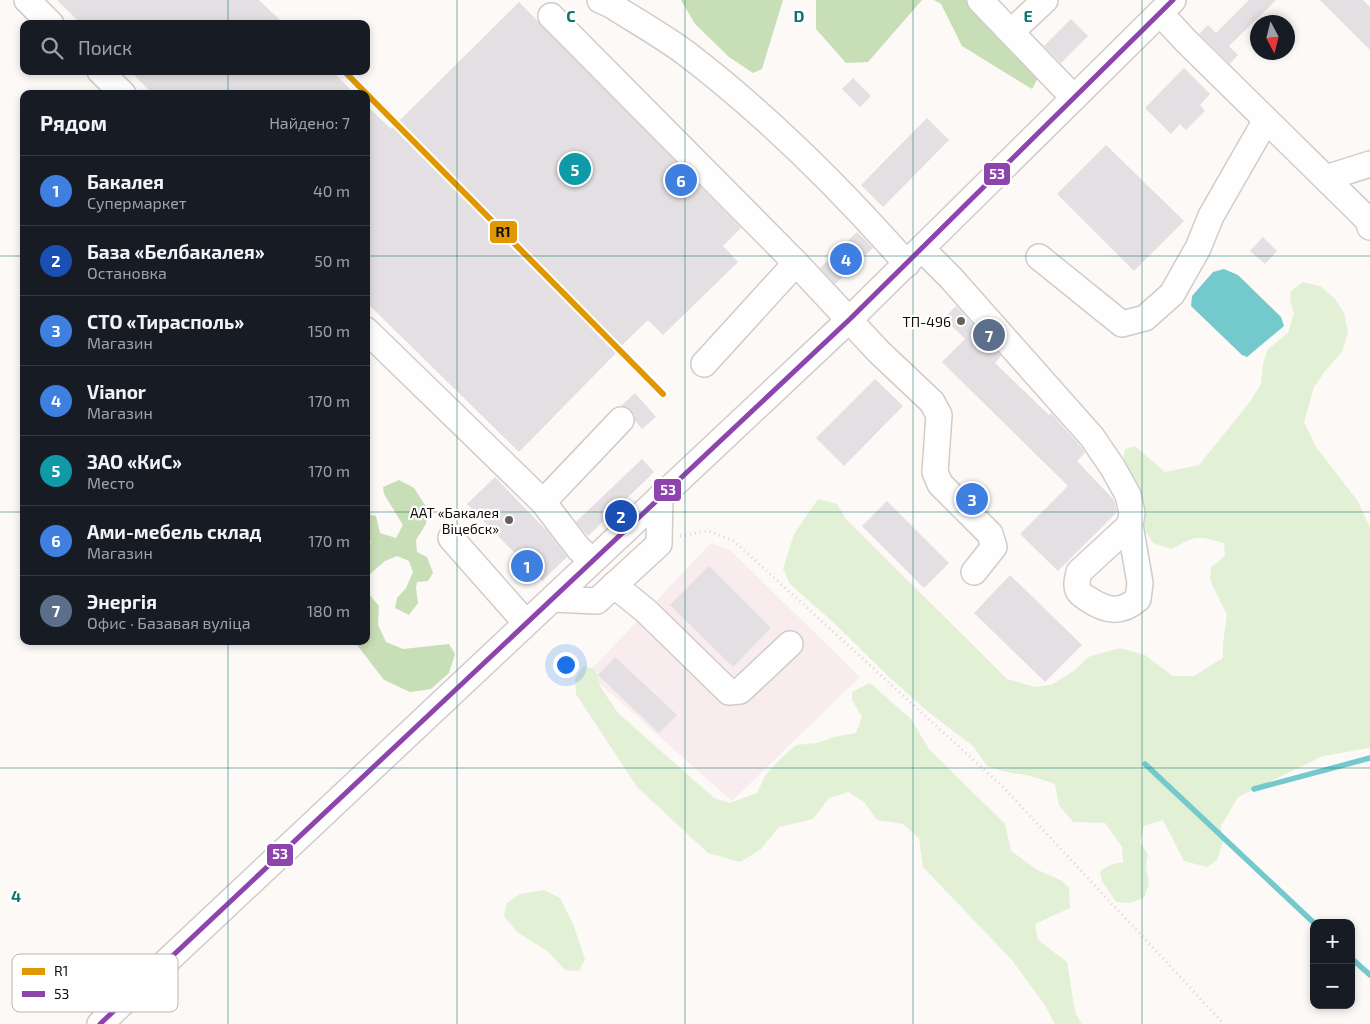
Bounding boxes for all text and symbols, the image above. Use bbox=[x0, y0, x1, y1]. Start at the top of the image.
text: C bbox=[566, 6, 576, 25]
text: D bbox=[794, 6, 805, 25]
text: E bbox=[1023, 6, 1033, 25]
north arrow bbox=[1250, 15, 1295, 60]
search box bbox=[20, 20, 370, 75]
icon: search bbox=[38, 34, 66, 62]
text: Поиск bbox=[78, 36, 132, 59]
text: Рядом bbox=[40, 110, 107, 135]
text: Найдено: 7 bbox=[269, 113, 350, 132]
pin: 5 bbox=[559, 150, 591, 188]
pin: 6 bbox=[665, 161, 697, 199]
line badge: 53 bbox=[983, 162, 1011, 186]
text: 53 bbox=[989, 165, 1005, 182]
text: Бакалея bbox=[87, 170, 164, 193]
text: 1 bbox=[53, 181, 59, 200]
text: 40 m bbox=[313, 181, 350, 200]
text: Супермаркет bbox=[87, 193, 186, 212]
line badge: R1 bbox=[489, 220, 518, 244]
text: R1 bbox=[495, 223, 511, 240]
text: База «Белбакалея» bbox=[87, 240, 265, 263]
pin: 4 bbox=[830, 240, 862, 278]
text: 2 bbox=[51, 251, 61, 270]
text: 50 m bbox=[314, 251, 350, 270]
text: Остановка bbox=[87, 263, 167, 282]
text: СТО «Тирасполь» bbox=[87, 310, 244, 333]
place label: ТП-496 bbox=[903, 313, 951, 330]
marker: ТП-496 bbox=[955, 315, 967, 327]
pin: 7 bbox=[973, 316, 1005, 354]
text: 3 bbox=[51, 321, 61, 340]
text: 150 m bbox=[308, 321, 350, 340]
text: Магазин bbox=[87, 333, 153, 352]
text: Vianor bbox=[87, 380, 146, 403]
text: 4 bbox=[51, 391, 61, 410]
text: 170 m bbox=[308, 391, 350, 410]
text: Магазин bbox=[87, 403, 153, 422]
text: ЗАО «КиС» bbox=[87, 450, 182, 473]
text: 5 bbox=[52, 461, 60, 480]
text: 170 m bbox=[308, 461, 350, 480]
text: Место bbox=[87, 473, 134, 492]
line badge: 53 bbox=[653, 478, 682, 502]
pin: 3 bbox=[956, 480, 988, 518]
text: 53 bbox=[660, 481, 676, 498]
pin: 2 bbox=[605, 497, 637, 535]
place label: ААТ «Бакалея Віцебск» bbox=[410, 504, 499, 537]
marker: ААТ «Бакалея Віцебск» bbox=[503, 514, 515, 526]
text: Ами-мебель склад bbox=[87, 520, 262, 543]
text: 6 bbox=[51, 531, 61, 550]
text: 170 m bbox=[308, 531, 350, 550]
text: Магазин bbox=[87, 543, 153, 562]
pin: 1 bbox=[511, 547, 543, 585]
text: Энергія bbox=[87, 590, 157, 613]
text: 7 bbox=[52, 601, 60, 620]
text: 180 m bbox=[307, 601, 350, 620]
text: Офис · Базавая вуліца bbox=[87, 613, 251, 632]
your location bbox=[553, 652, 579, 678]
line badge: 53 bbox=[266, 843, 294, 867]
text: 53 bbox=[272, 845, 288, 862]
text: 4 bbox=[11, 886, 21, 905]
map controls bbox=[1310, 919, 1355, 1009]
button: + bbox=[1310, 919, 1355, 964]
legend bbox=[12, 954, 178, 1012]
text: R1 bbox=[54, 962, 68, 979]
button: − bbox=[1310, 964, 1355, 1009]
text: 53 bbox=[54, 985, 69, 1002]

